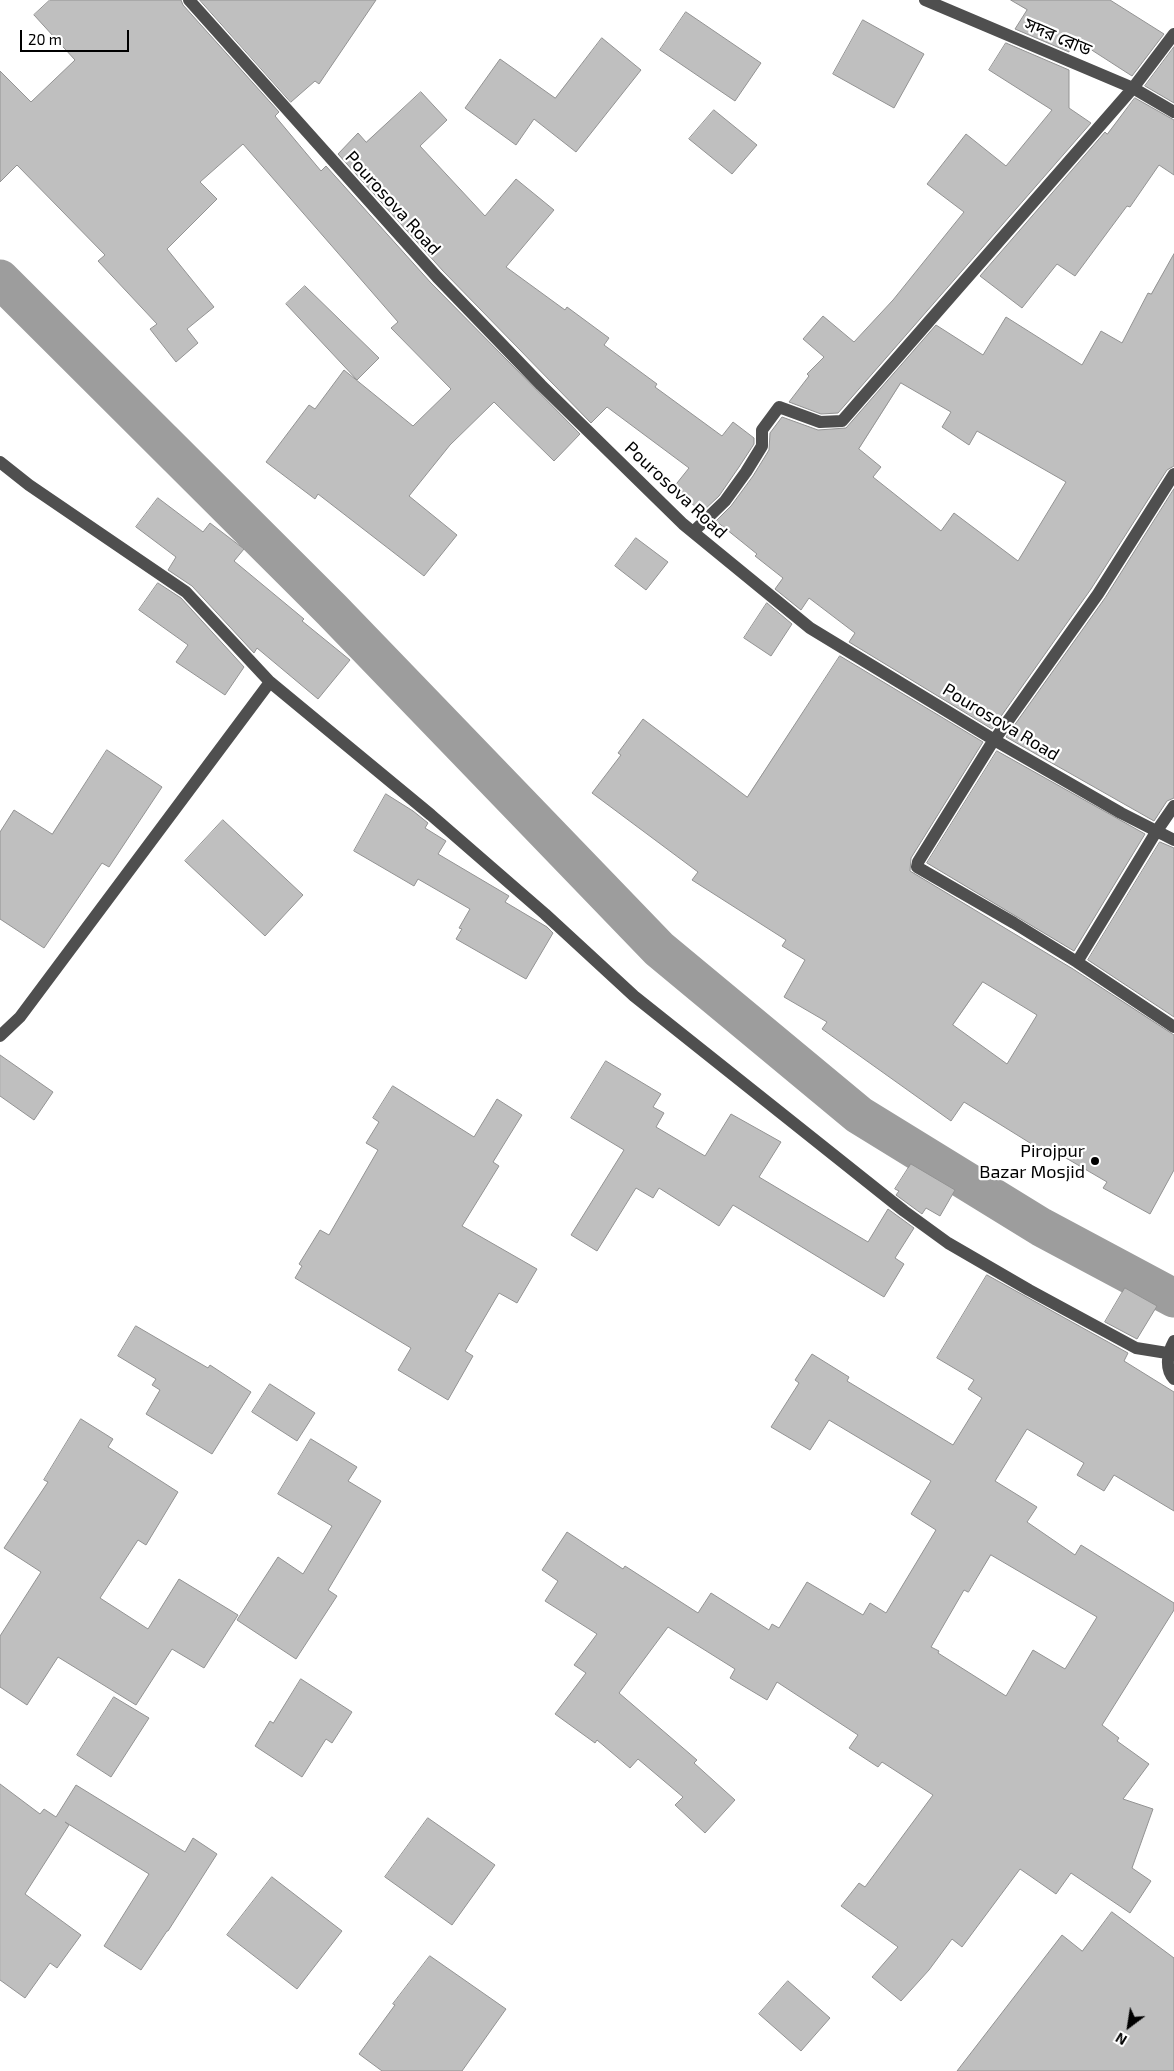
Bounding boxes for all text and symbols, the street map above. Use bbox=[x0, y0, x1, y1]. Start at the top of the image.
street label: সদর রোড bbox=[1021, 13, 1095, 61]
scale bar bbox=[22, 20, 131, 52]
text: 20 m bbox=[28, 30, 62, 48]
street label: Pourosova Road bbox=[341, 147, 445, 259]
street label: Pourosova Road bbox=[620, 437, 732, 543]
street label: Pourosova Road bbox=[939, 679, 1063, 765]
place label: Pirojpur Bazar Mosjid bbox=[979, 1140, 1085, 1182]
marker: Pirojpur Bazar Mosjid bbox=[1089, 1155, 1101, 1167]
north arrow bbox=[1104, 2001, 1154, 2051]
text: N bbox=[1112, 2029, 1130, 2049]

